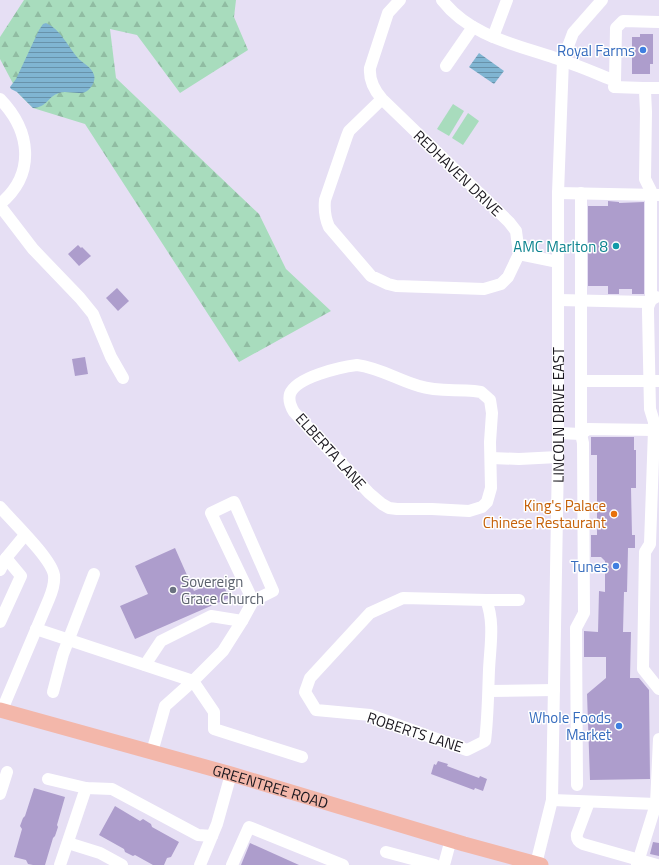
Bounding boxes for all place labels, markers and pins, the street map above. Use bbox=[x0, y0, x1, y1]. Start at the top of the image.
place label: Royal Farms bbox=[557, 39, 635, 62]
marker: Royal Farms bbox=[638, 45, 648, 55]
place label: AMC Marlton 8 bbox=[513, 235, 608, 258]
marker: AMC Marlton 8 bbox=[611, 241, 621, 251]
place label: King's Palace Chinese Restaurant bbox=[483, 494, 607, 534]
marker: King's Palace Chinese Restaurant bbox=[609, 509, 619, 519]
place label: Tunes bbox=[571, 555, 608, 578]
marker: Tunes bbox=[611, 561, 621, 571]
place label: Sovereign Grace Church bbox=[181, 570, 264, 610]
marker: Sovereign Grace Church bbox=[168, 585, 178, 595]
place label: Whole Foods Market bbox=[529, 706, 612, 746]
marker: Whole Foods Market bbox=[614, 721, 624, 731]

